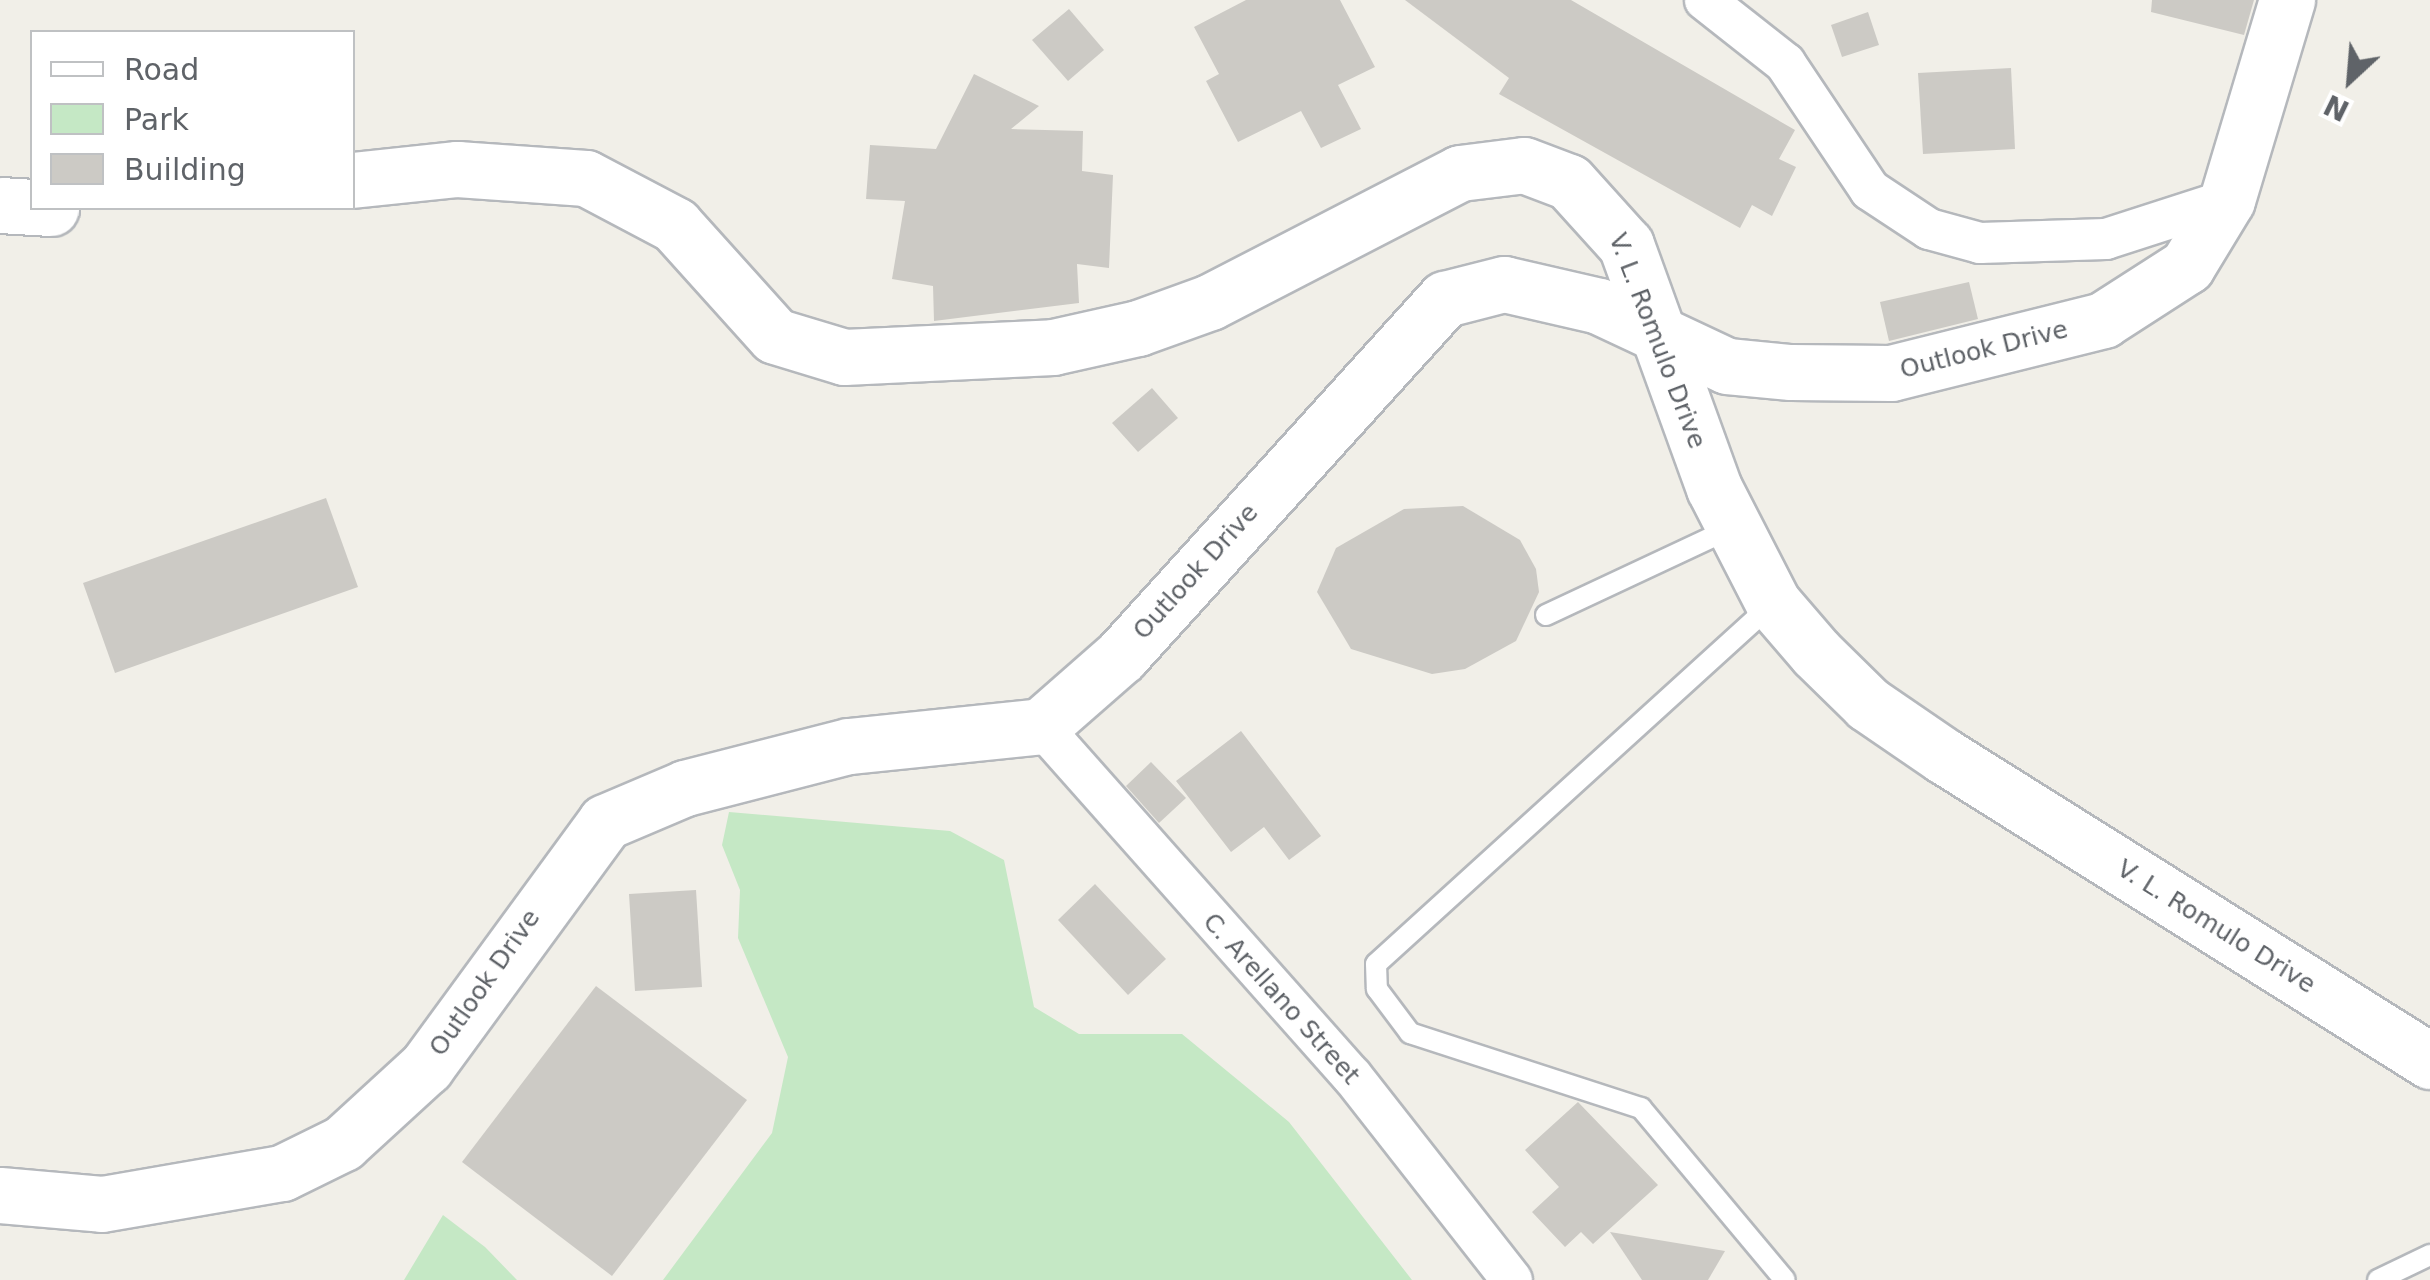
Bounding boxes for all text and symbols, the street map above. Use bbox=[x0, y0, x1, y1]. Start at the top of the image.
legend bbox=[30, 30, 355, 210]
north arrow bbox=[2300, 30, 2400, 130]
text: Road bbox=[124, 52, 199, 87]
text: N bbox=[2319, 87, 2354, 127]
text: Park bbox=[124, 102, 189, 137]
text: Building bbox=[124, 152, 246, 187]
street label: V. L. Romulo Drive bbox=[1602, 229, 1712, 453]
street label: Outlook Drive bbox=[1897, 315, 2071, 385]
street label: Outlook Drive bbox=[1127, 498, 1265, 646]
street label: V. L. Romulo Drive bbox=[2111, 854, 2321, 1000]
street label: Outlook Drive bbox=[423, 904, 547, 1062]
street label: C. Arellano Street bbox=[1196, 907, 1366, 1091]

